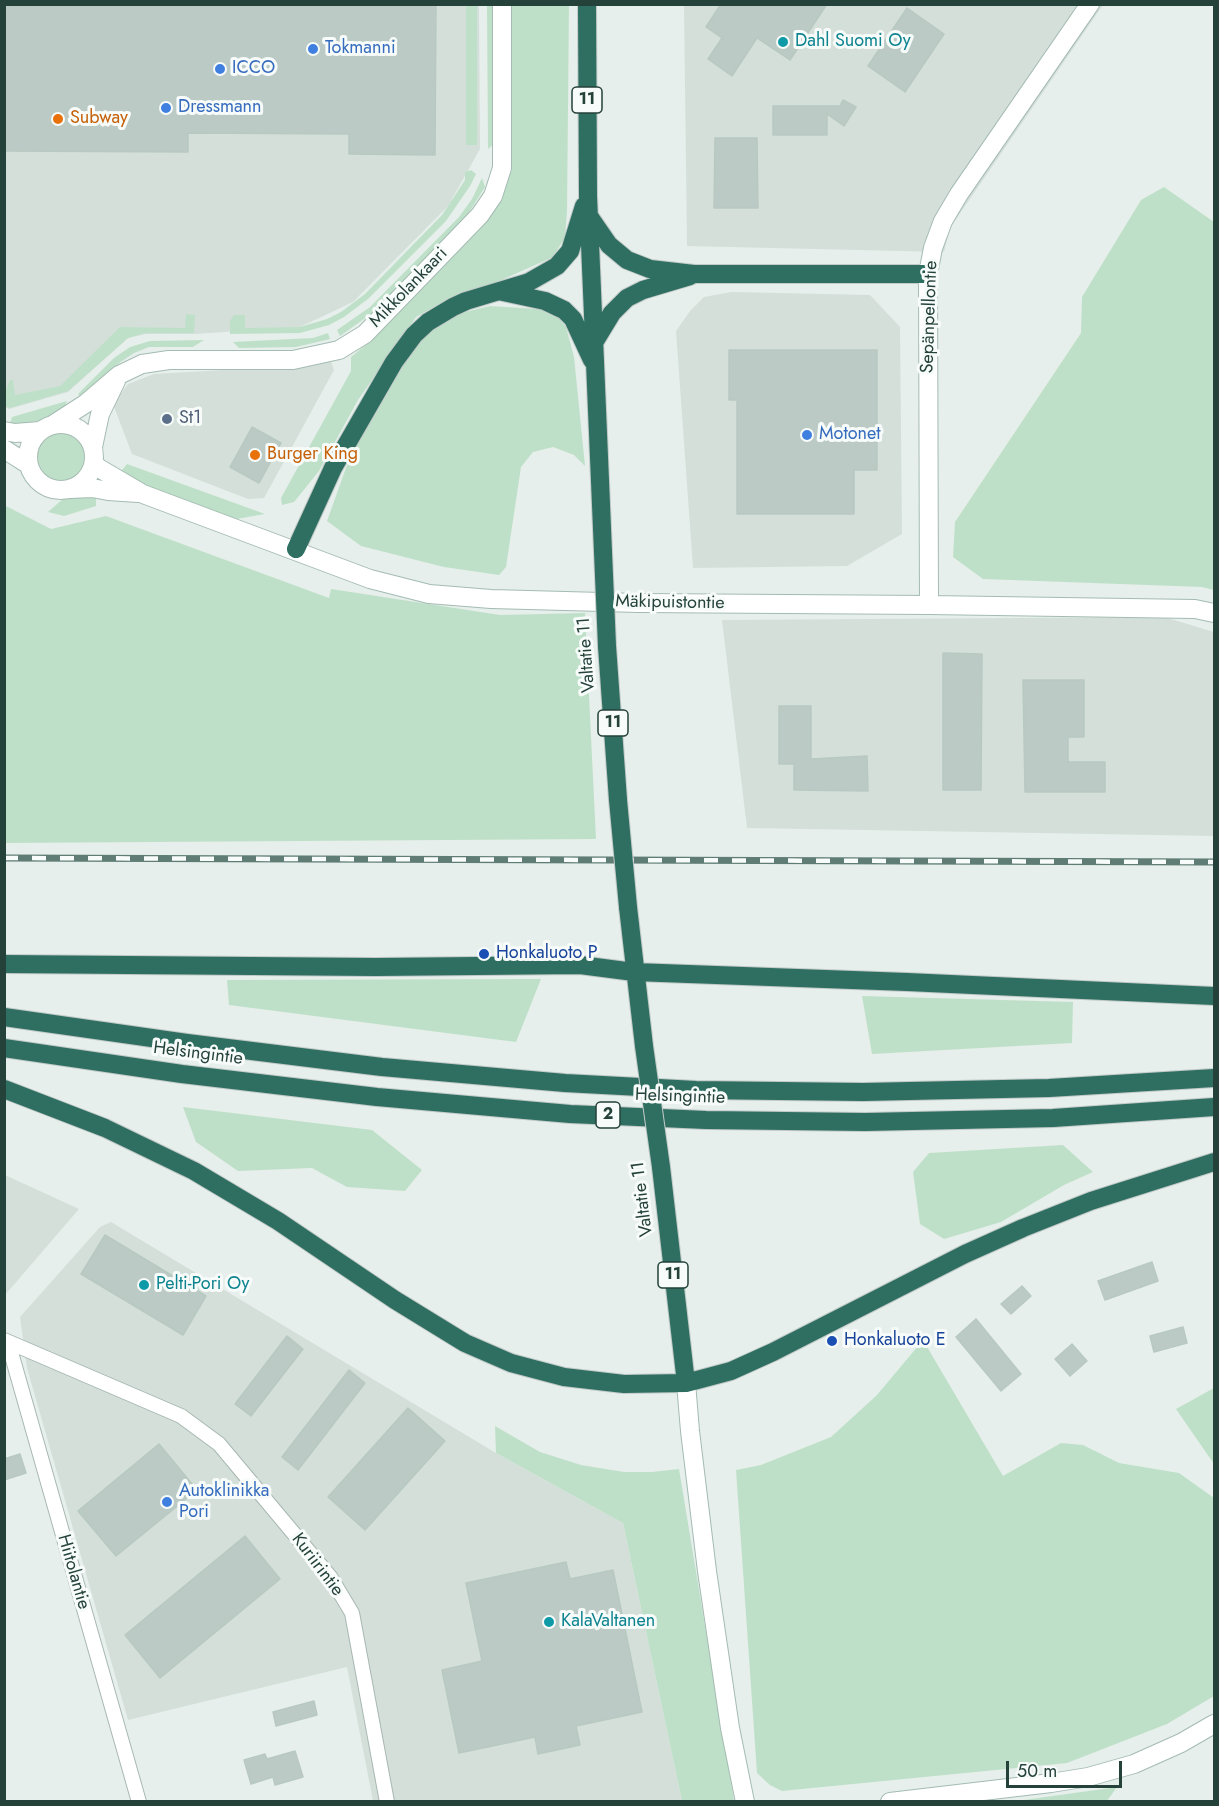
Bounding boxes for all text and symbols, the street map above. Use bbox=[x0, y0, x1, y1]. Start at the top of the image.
place label: Dahl Suomi Oy bbox=[795, 31, 911, 53]
marker: Dahl Suomi Oy bbox=[776, 35, 790, 49]
place label: Tokmanni bbox=[325, 38, 396, 60]
marker: Tokmanni bbox=[306, 42, 320, 56]
place label: ICCO bbox=[232, 58, 275, 80]
marker: ICCO bbox=[213, 62, 227, 76]
road number: 11 bbox=[572, 87, 602, 113]
place label: Dressmann bbox=[178, 97, 262, 119]
marker: Dressmann bbox=[159, 101, 173, 115]
place label: Subway bbox=[70, 108, 128, 130]
marker: Subway bbox=[51, 112, 65, 126]
street label: Mikkolankaari bbox=[365, 243, 453, 333]
street label: Sepänpellontie bbox=[917, 260, 943, 374]
place label: St1 bbox=[179, 408, 201, 430]
marker: St1 bbox=[160, 412, 174, 426]
place label: Motonet bbox=[819, 424, 881, 446]
marker: Motonet bbox=[800, 428, 814, 442]
place label: Burger King bbox=[267, 444, 358, 466]
marker: Burger King bbox=[248, 448, 262, 462]
street label: Mäkipuistontie bbox=[615, 591, 725, 615]
street label: Valtatie 11 bbox=[574, 616, 600, 694]
road number: 11 bbox=[598, 710, 628, 736]
place label: Honkaluoto P bbox=[496, 943, 598, 965]
marker: Honkaluoto P bbox=[477, 947, 491, 961]
street label: Helsingintie bbox=[152, 1038, 244, 1070]
street label: Helsingintie bbox=[634, 1085, 726, 1109]
road number: 2 bbox=[596, 1102, 620, 1128]
street label: Valtatie 11 bbox=[628, 1160, 658, 1238]
road number: 11 bbox=[658, 1262, 688, 1288]
place label: Pelti-Pori Oy bbox=[156, 1274, 249, 1296]
marker: Pelti-Pori Oy bbox=[137, 1278, 151, 1292]
place label: Honkaluoto E bbox=[844, 1330, 946, 1352]
marker: Honkaluoto E bbox=[825, 1334, 839, 1348]
place label: Autoklinikka Pori bbox=[179, 1481, 269, 1524]
marker: Autoklinikka Pori bbox=[160, 1495, 174, 1509]
street label: Kuriirintie bbox=[286, 1529, 348, 1601]
street label: Hiitolantie bbox=[52, 1532, 94, 1612]
place label: KalaValtanen bbox=[561, 1611, 655, 1633]
marker: KalaValtanen bbox=[542, 1615, 556, 1629]
scale bar bbox=[1009, 1749, 1124, 1787]
text: 50 m bbox=[1017, 1758, 1057, 1784]

